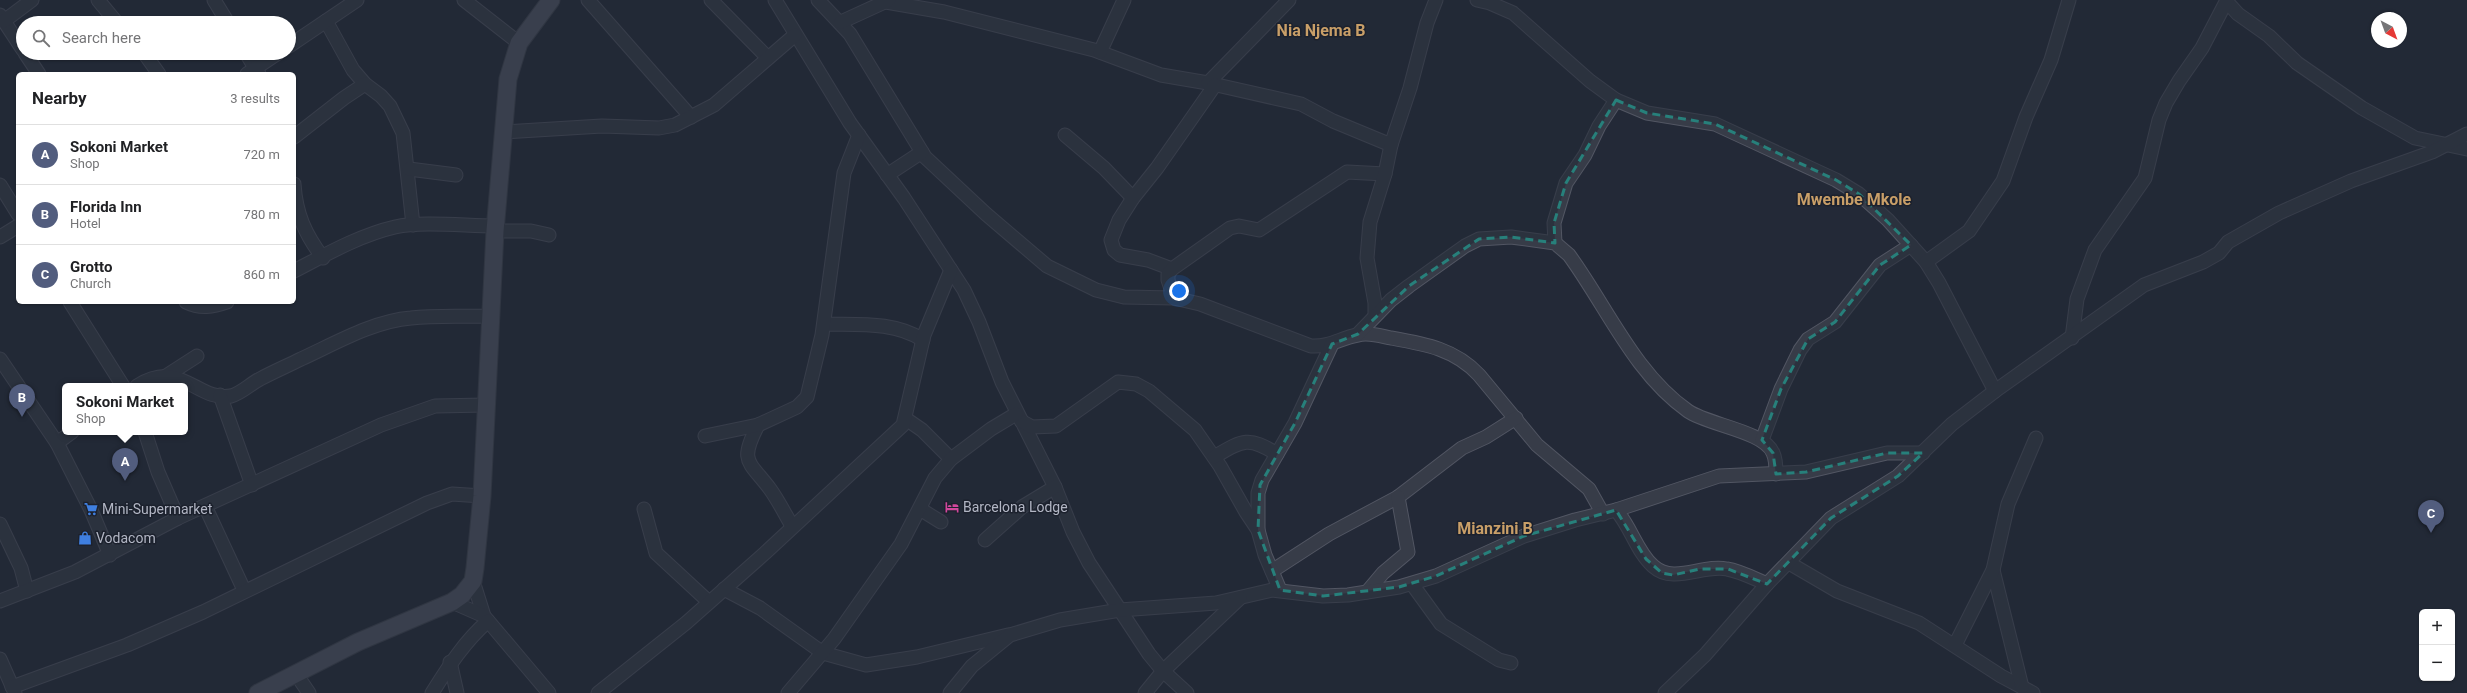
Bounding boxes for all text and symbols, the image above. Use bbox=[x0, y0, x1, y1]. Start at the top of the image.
north arrow bbox=[2371, 12, 2407, 48]
search box bbox=[16, 16, 296, 60]
district label: Nia Njema B bbox=[1277, 21, 1365, 40]
icon: search bbox=[30, 27, 52, 49]
text: Search here bbox=[62, 29, 141, 47]
text: Nearby bbox=[32, 88, 87, 108]
text: 3 results bbox=[230, 91, 280, 106]
text: Sokoni Market bbox=[70, 138, 168, 156]
text: A bbox=[41, 147, 49, 162]
text: 720 m bbox=[243, 147, 280, 162]
text: Shop bbox=[70, 156, 100, 171]
district label: Mwembe Mkole bbox=[1797, 190, 1912, 209]
text: Florida Inn bbox=[70, 198, 142, 216]
text: B bbox=[41, 207, 49, 222]
text: 780 m bbox=[243, 207, 280, 222]
text: Hotel bbox=[70, 216, 101, 231]
text: Grotto bbox=[70, 258, 112, 276]
text: C bbox=[41, 267, 49, 282]
text: 860 m bbox=[243, 267, 280, 282]
text: Church bbox=[70, 276, 111, 291]
your location bbox=[1169, 281, 1189, 301]
popup bbox=[62, 383, 188, 435]
pin: B bbox=[9, 384, 35, 417]
text: Sokoni Market bbox=[76, 393, 174, 411]
text: Shop bbox=[76, 411, 106, 426]
pin: A bbox=[112, 448, 138, 481]
hotel icon: Barcelona Lodge bbox=[944, 499, 960, 515]
place label: Barcelona Lodge bbox=[963, 499, 1068, 515]
pin: C bbox=[2418, 500, 2444, 533]
supermarket icon: Mini-Supermarket bbox=[83, 501, 99, 517]
place label: Mini-Supermarket bbox=[102, 501, 213, 517]
district label: Mianzini B bbox=[1457, 519, 1533, 538]
shop icon: Vodacom bbox=[77, 530, 93, 546]
place label: Vodacom bbox=[96, 530, 156, 546]
map controls bbox=[2419, 609, 2455, 681]
button: + bbox=[2419, 609, 2455, 645]
button: − bbox=[2419, 645, 2455, 681]

